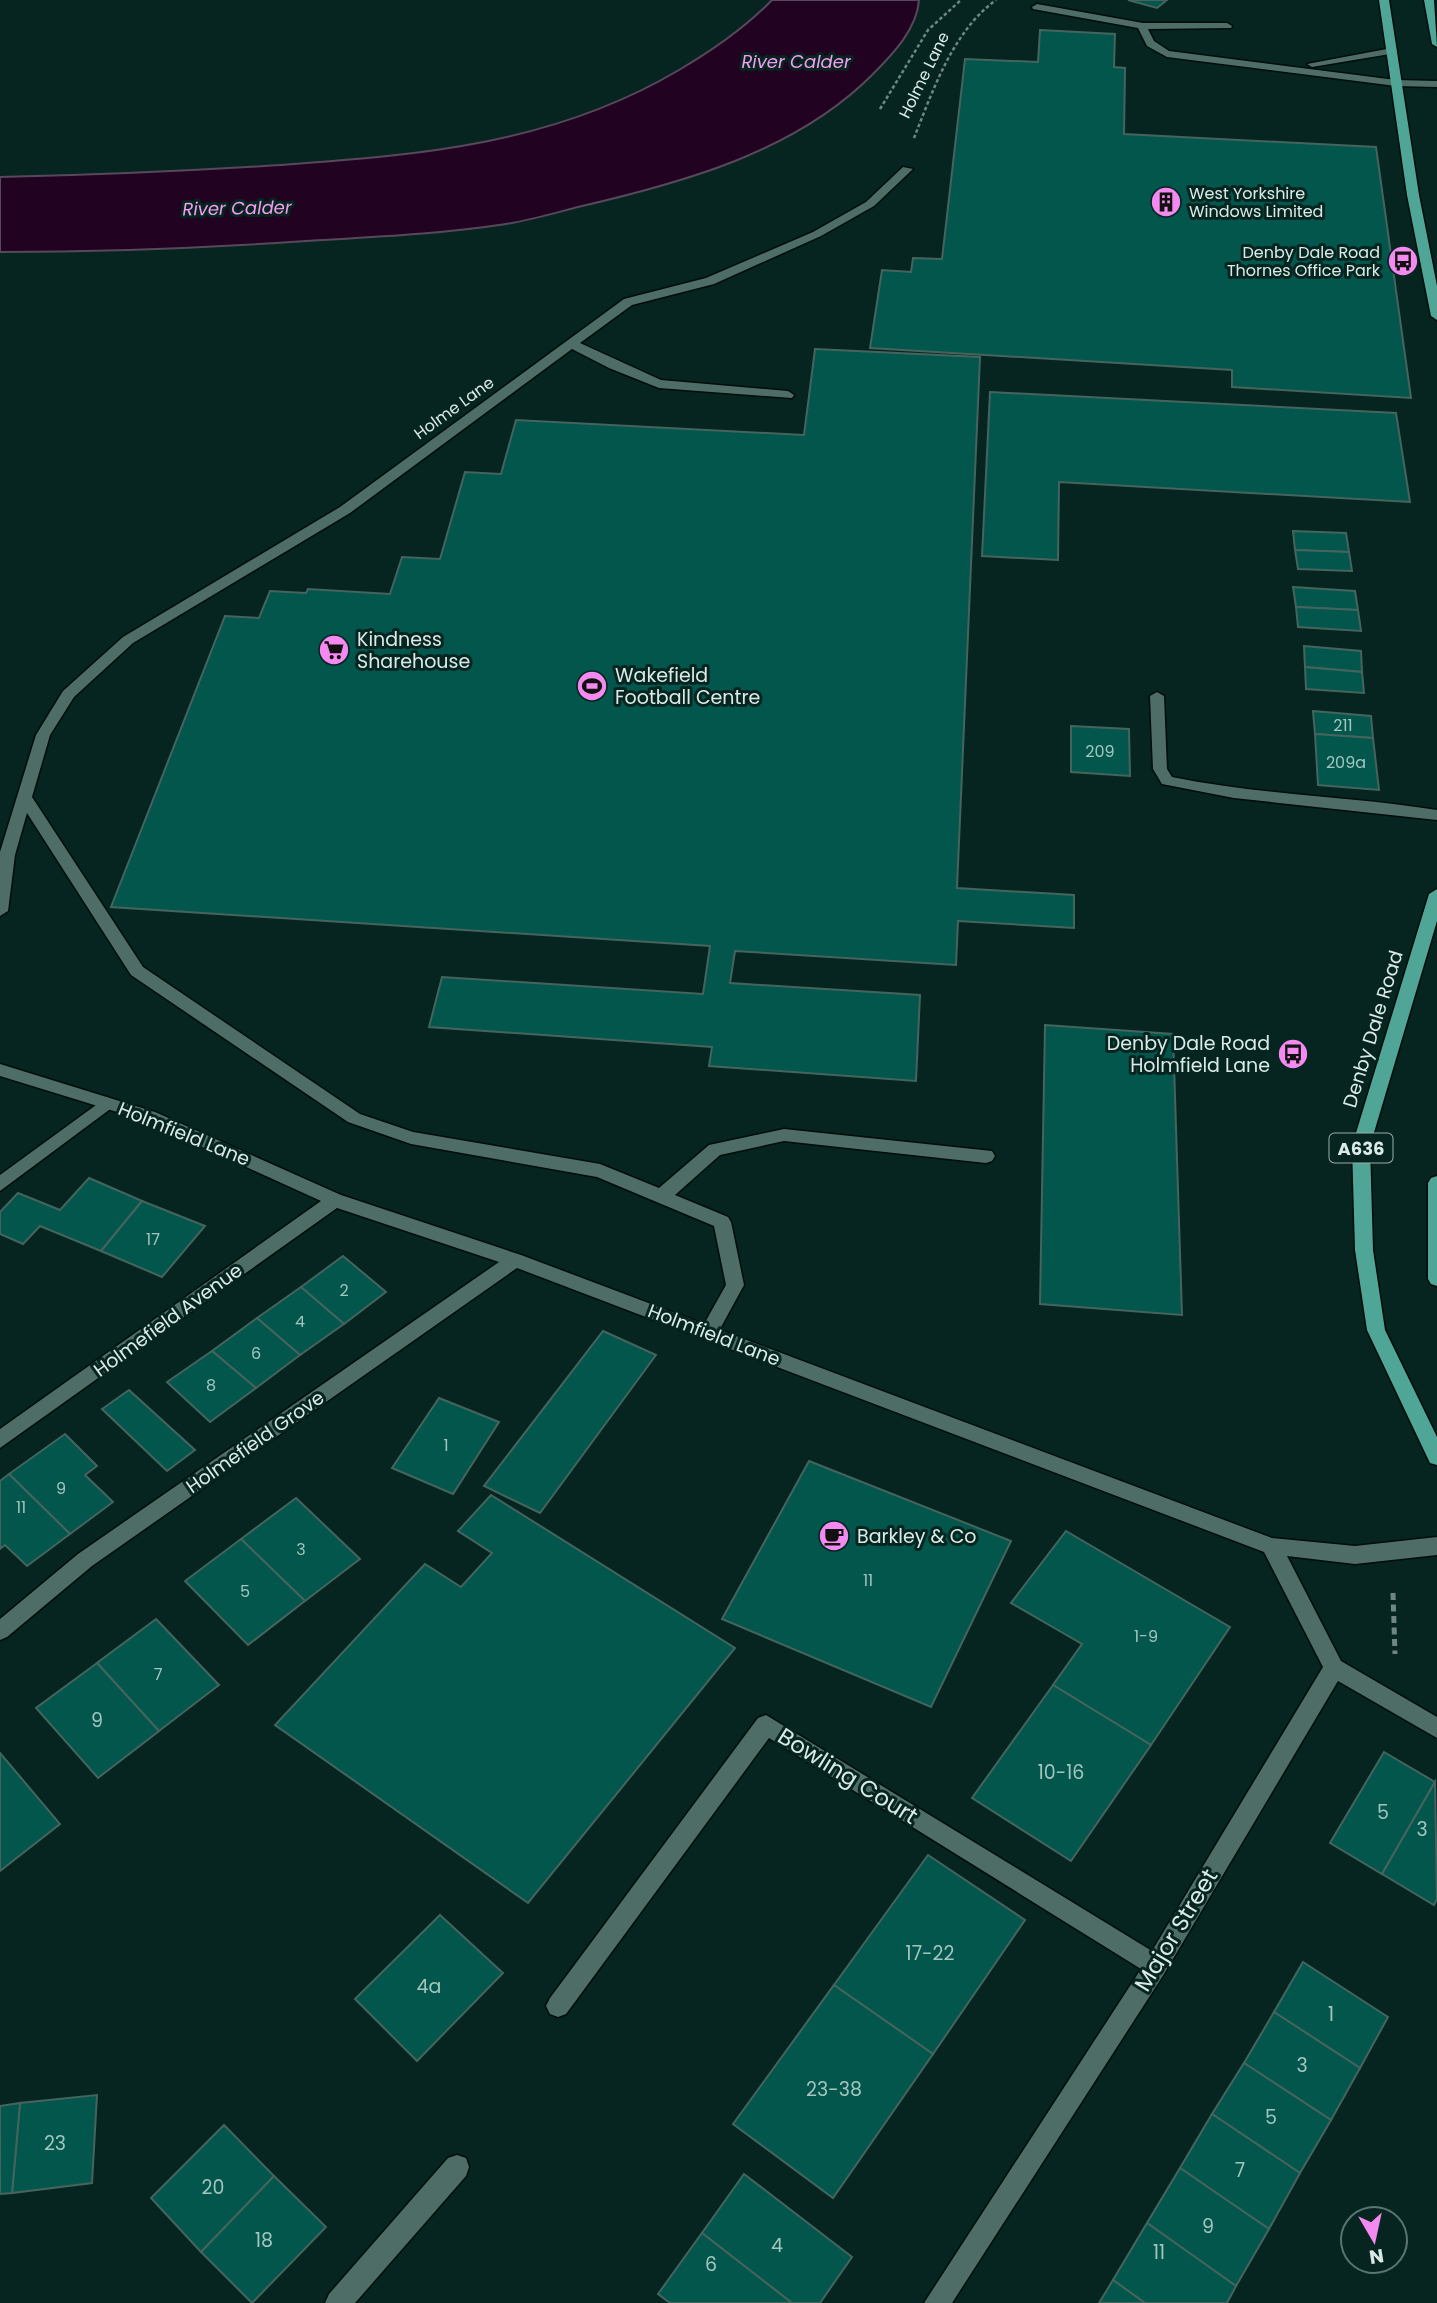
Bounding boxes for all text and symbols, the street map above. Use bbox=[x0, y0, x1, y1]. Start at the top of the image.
street label: Holme Lane bbox=[893, 28, 955, 122]
water label: River Calder bbox=[741, 49, 852, 74]
place label: West Yorkshire Windows Limited bbox=[1189, 182, 1323, 223]
building icon: West Yorkshire Windows Limited bbox=[1149, 185, 1183, 219]
water label: River Calder bbox=[182, 195, 293, 221]
place label: Denby Dale Road Thornes Office Park bbox=[1227, 241, 1381, 282]
bus stop icon: Denby Dale Road Thornes Office Park bbox=[1386, 244, 1420, 278]
street label: Holme Lane bbox=[409, 371, 499, 445]
place label: Kindness Sharehouse bbox=[357, 626, 470, 675]
supermarket icon: Kindness Sharehouse bbox=[317, 633, 351, 667]
place label: Wakefield Football Centre bbox=[615, 662, 760, 711]
sports icon: Wakefield Football Centre bbox=[575, 669, 609, 703]
house number: 211 bbox=[1333, 714, 1353, 737]
house number: 209 bbox=[1085, 740, 1115, 763]
house number: 209a bbox=[1326, 751, 1366, 774]
street label: Denby Dale Road bbox=[1336, 947, 1410, 1111]
place label: Denby Dale Road Holmfield Lane bbox=[1107, 1030, 1270, 1079]
bus stop icon: Denby Dale Road Holmfield Lane bbox=[1276, 1037, 1310, 1071]
street label: Holmfield Lane bbox=[114, 1095, 254, 1173]
road number: A636 bbox=[1330, 1134, 1392, 1162]
house number: 17 bbox=[146, 1228, 160, 1251]
street label: Holmefield Avenue bbox=[88, 1257, 248, 1383]
house number: 2 bbox=[339, 1279, 349, 1302]
street label: Holmfield Lane bbox=[644, 1297, 784, 1373]
house number: 4 bbox=[295, 1310, 305, 1333]
house number: 6 bbox=[251, 1342, 261, 1365]
house number: 8 bbox=[206, 1374, 216, 1397]
street label: Holmefield Grove bbox=[180, 1384, 330, 1500]
house number: 1 bbox=[443, 1434, 449, 1457]
house number: 9 bbox=[56, 1477, 66, 1500]
house number: 11 bbox=[16, 1496, 26, 1519]
cafe icon: Barkley & Co bbox=[817, 1519, 851, 1553]
place label: Barkley & Co bbox=[857, 1523, 977, 1550]
house number: 3 bbox=[296, 1538, 306, 1561]
house number: 11 bbox=[863, 1569, 873, 1592]
house number: 5 bbox=[240, 1580, 250, 1603]
house number: 1-9 bbox=[1134, 1625, 1158, 1648]
house number: 7 bbox=[154, 1663, 163, 1686]
house number: 9 bbox=[91, 1707, 103, 1734]
street label: Bowling Court bbox=[772, 1720, 924, 1832]
house number: 10-16 bbox=[1038, 1759, 1084, 1786]
house number: 5 bbox=[1377, 1799, 1389, 1826]
house number: 3 bbox=[1416, 1816, 1428, 1843]
street label: Major Street bbox=[1127, 1863, 1225, 1997]
house number: 17-22 bbox=[906, 1940, 954, 1967]
house number: 4a bbox=[417, 1973, 441, 2000]
house number: 1 bbox=[1328, 2001, 1334, 2028]
house number: 3 bbox=[1296, 2052, 1308, 2079]
house number: 23-38 bbox=[806, 2076, 862, 2103]
house number: 5 bbox=[1265, 2104, 1277, 2131]
house number: 23 bbox=[44, 2130, 66, 2157]
house number: 7 bbox=[1235, 2157, 1245, 2184]
house number: 20 bbox=[202, 2174, 224, 2201]
north arrow bbox=[1339, 2205, 1409, 2275]
house number: 9 bbox=[1202, 2213, 1214, 2240]
house number: 18 bbox=[255, 2227, 273, 2254]
house number: 4 bbox=[771, 2232, 783, 2259]
house number: 11 bbox=[1153, 2239, 1165, 2266]
text: N bbox=[1367, 2242, 1386, 2271]
house number: 6 bbox=[705, 2251, 717, 2278]

